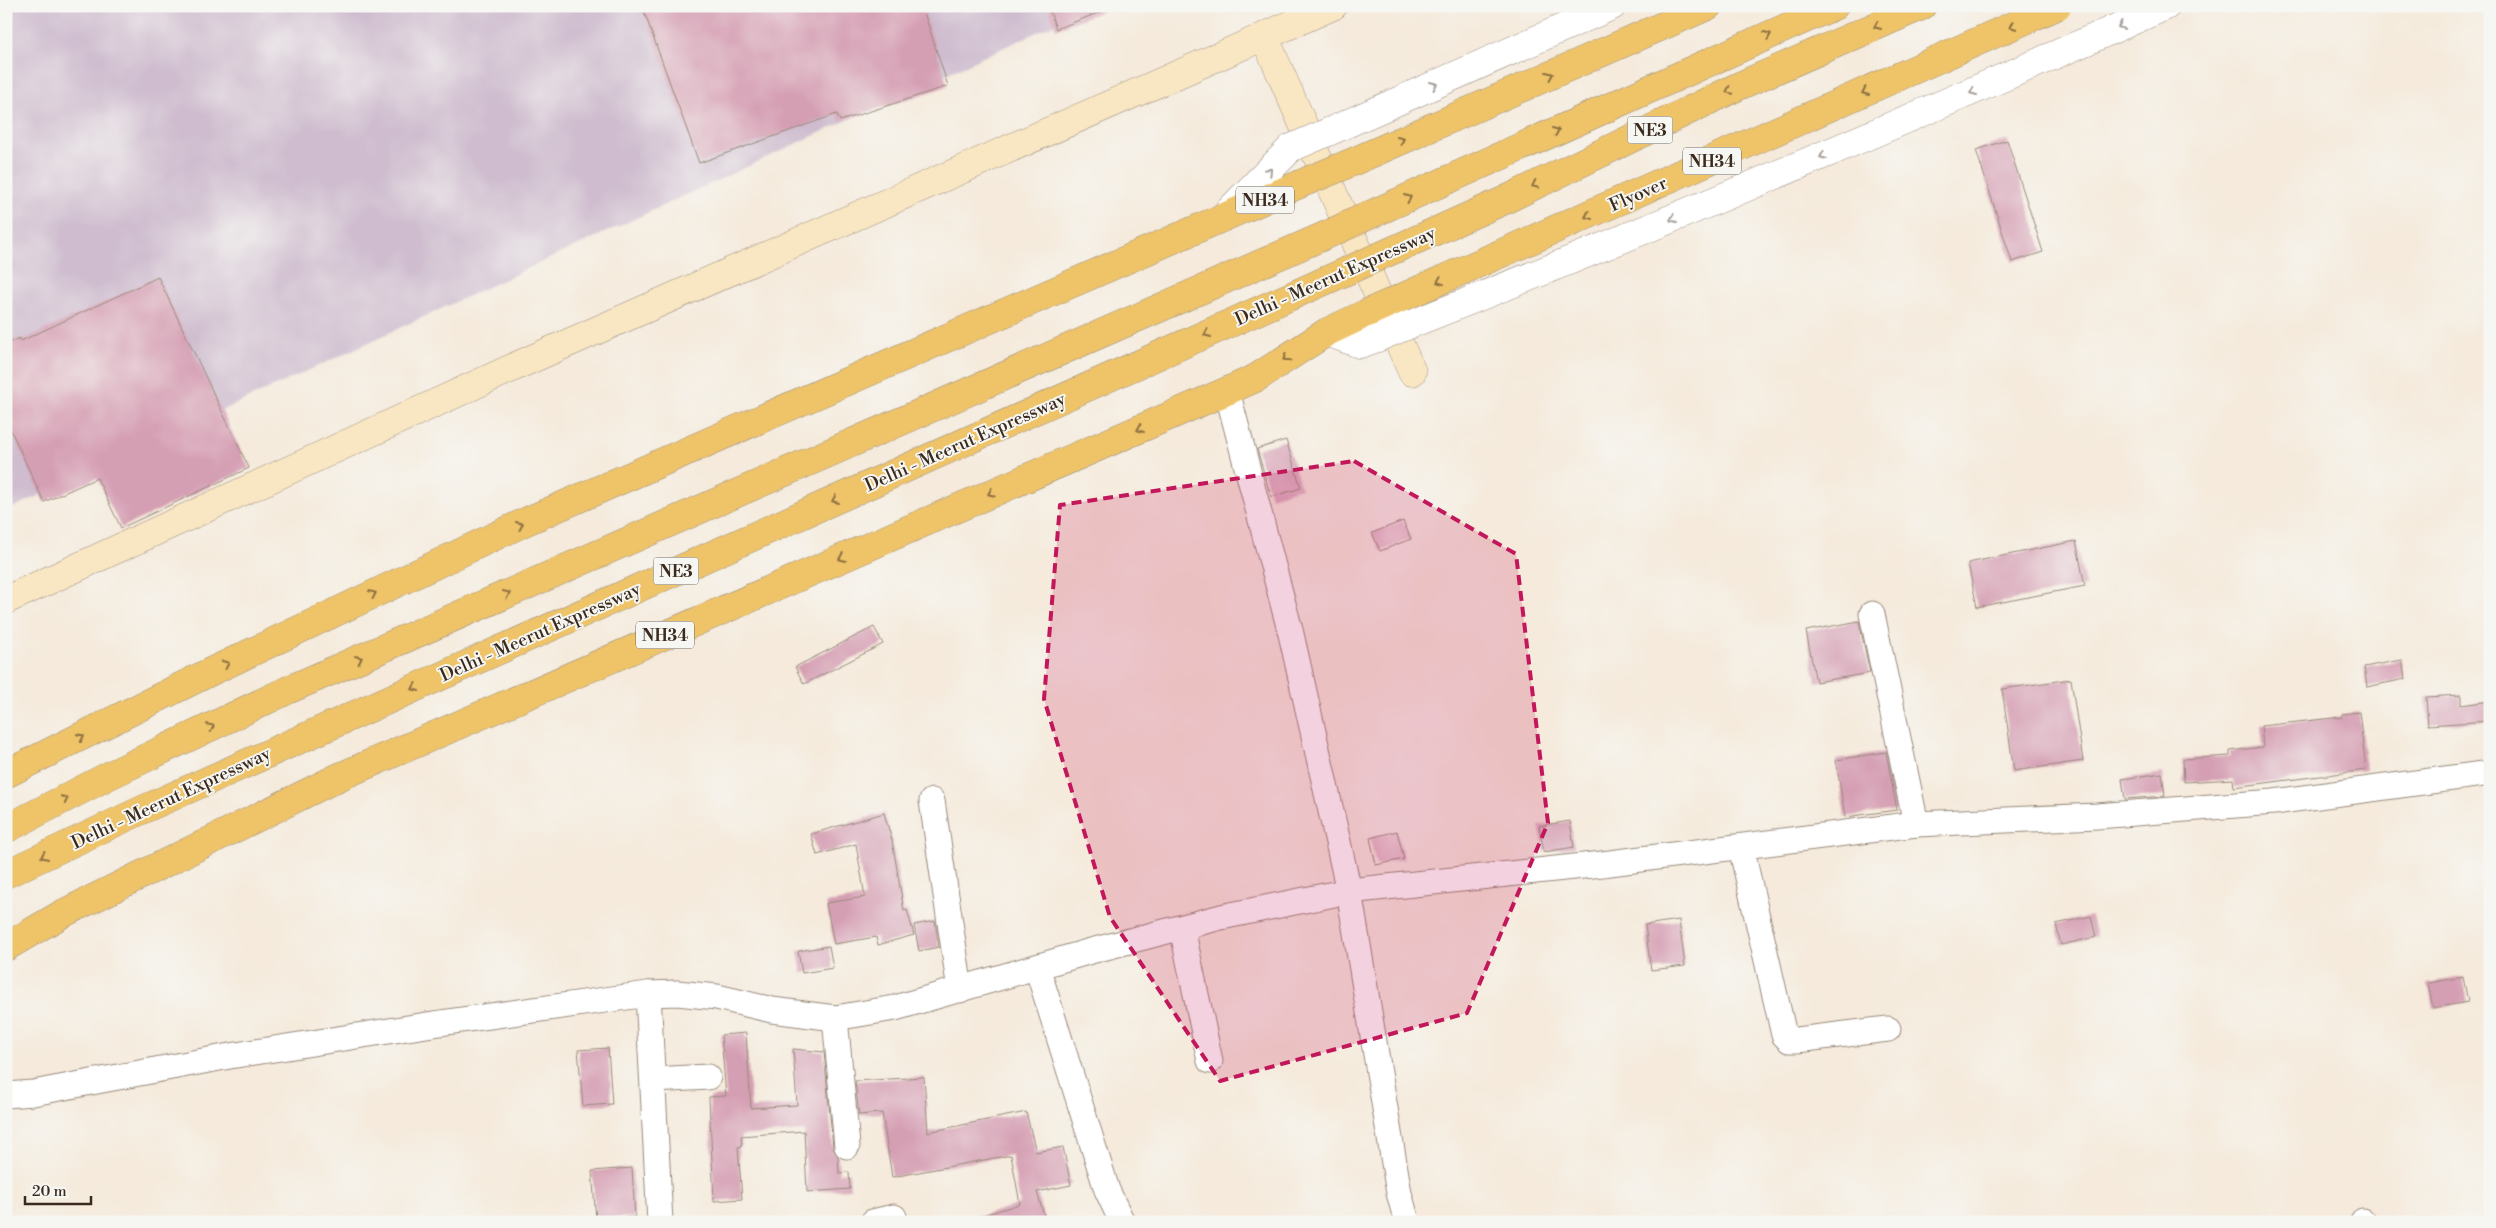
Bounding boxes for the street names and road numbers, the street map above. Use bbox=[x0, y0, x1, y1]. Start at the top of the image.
road number: NE3 bbox=[1628, 116, 1672, 144]
road number: NH34 bbox=[1683, 148, 1741, 175]
street label: Flyover bbox=[1606, 171, 1671, 217]
road number: NH34 bbox=[1236, 186, 1294, 214]
street label: Delhi - Meerut Expressway bbox=[1231, 222, 1439, 331]
street label: Delhi - Meerut Expressway bbox=[861, 388, 1069, 497]
road number: NE3 bbox=[654, 558, 698, 584]
street label: Delhi - Meerut Expressway bbox=[436, 578, 644, 687]
road number: NH34 bbox=[636, 622, 694, 648]
street label: Delhi - Meerut Expressway bbox=[68, 742, 275, 855]

